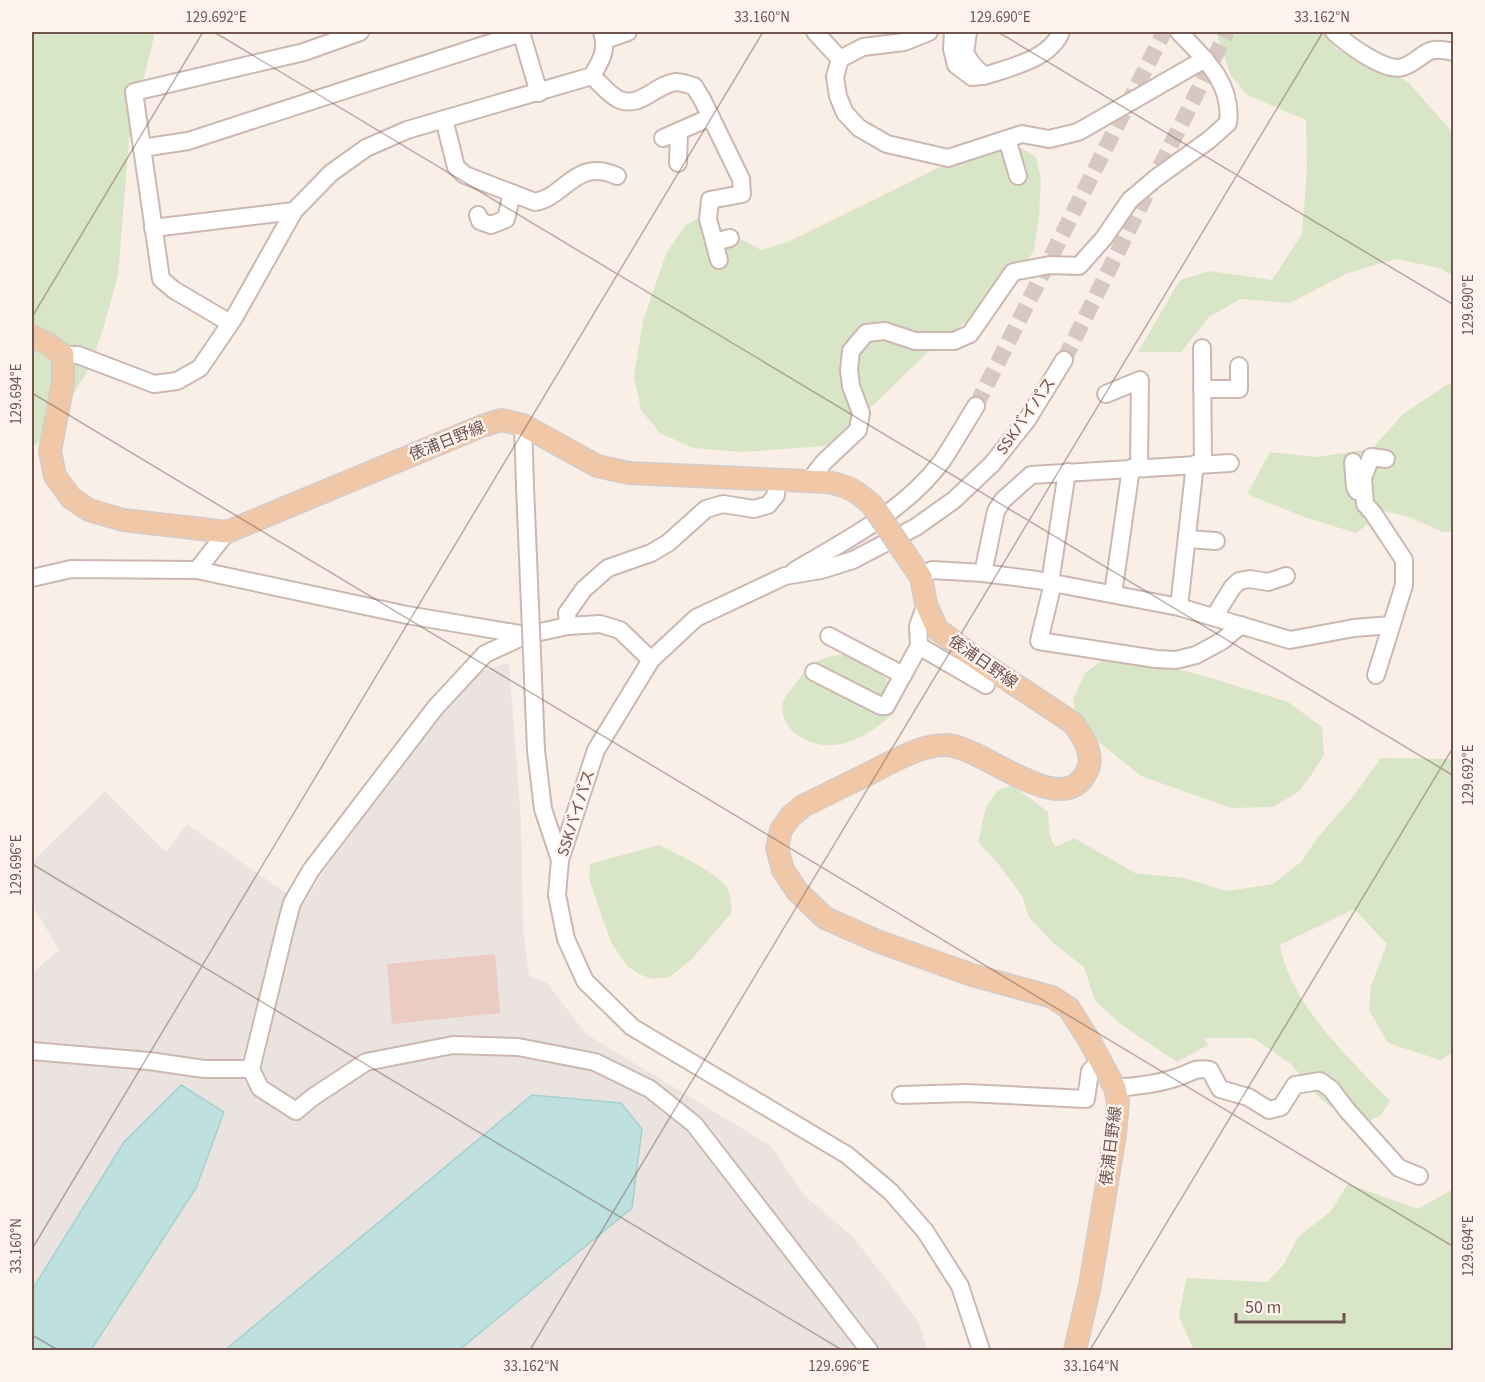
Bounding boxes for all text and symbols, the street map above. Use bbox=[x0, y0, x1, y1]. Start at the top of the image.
text: 129.692°E bbox=[185, 7, 247, 28]
text: 33.160°N bbox=[734, 7, 790, 28]
text: 129.690°E bbox=[969, 7, 1031, 28]
text: 33.162°N bbox=[1294, 7, 1350, 28]
text: 129.690°E bbox=[1458, 274, 1479, 336]
text: 129.694°E bbox=[6, 363, 27, 425]
street label: SSKバイパス bbox=[991, 373, 1061, 459]
street label: 俵浦日野線 bbox=[406, 416, 488, 466]
street label: 俵浦日野線 bbox=[944, 630, 1022, 694]
text: 129.692°E bbox=[1458, 744, 1479, 806]
street label: SSKバイパス bbox=[552, 767, 600, 859]
text: 129.696°E bbox=[6, 834, 27, 896]
street label: 俵浦日野線 bbox=[1095, 1105, 1127, 1187]
text: 129.694°E bbox=[1458, 1215, 1479, 1277]
text: 33.160°N bbox=[6, 1218, 27, 1274]
scale bar bbox=[1236, 1286, 1344, 1324]
text: 50 m bbox=[1245, 1295, 1281, 1320]
text: 33.162°N bbox=[503, 1356, 559, 1377]
text: 129.696°E bbox=[808, 1356, 870, 1377]
text: 33.164°N bbox=[1063, 1356, 1119, 1377]

